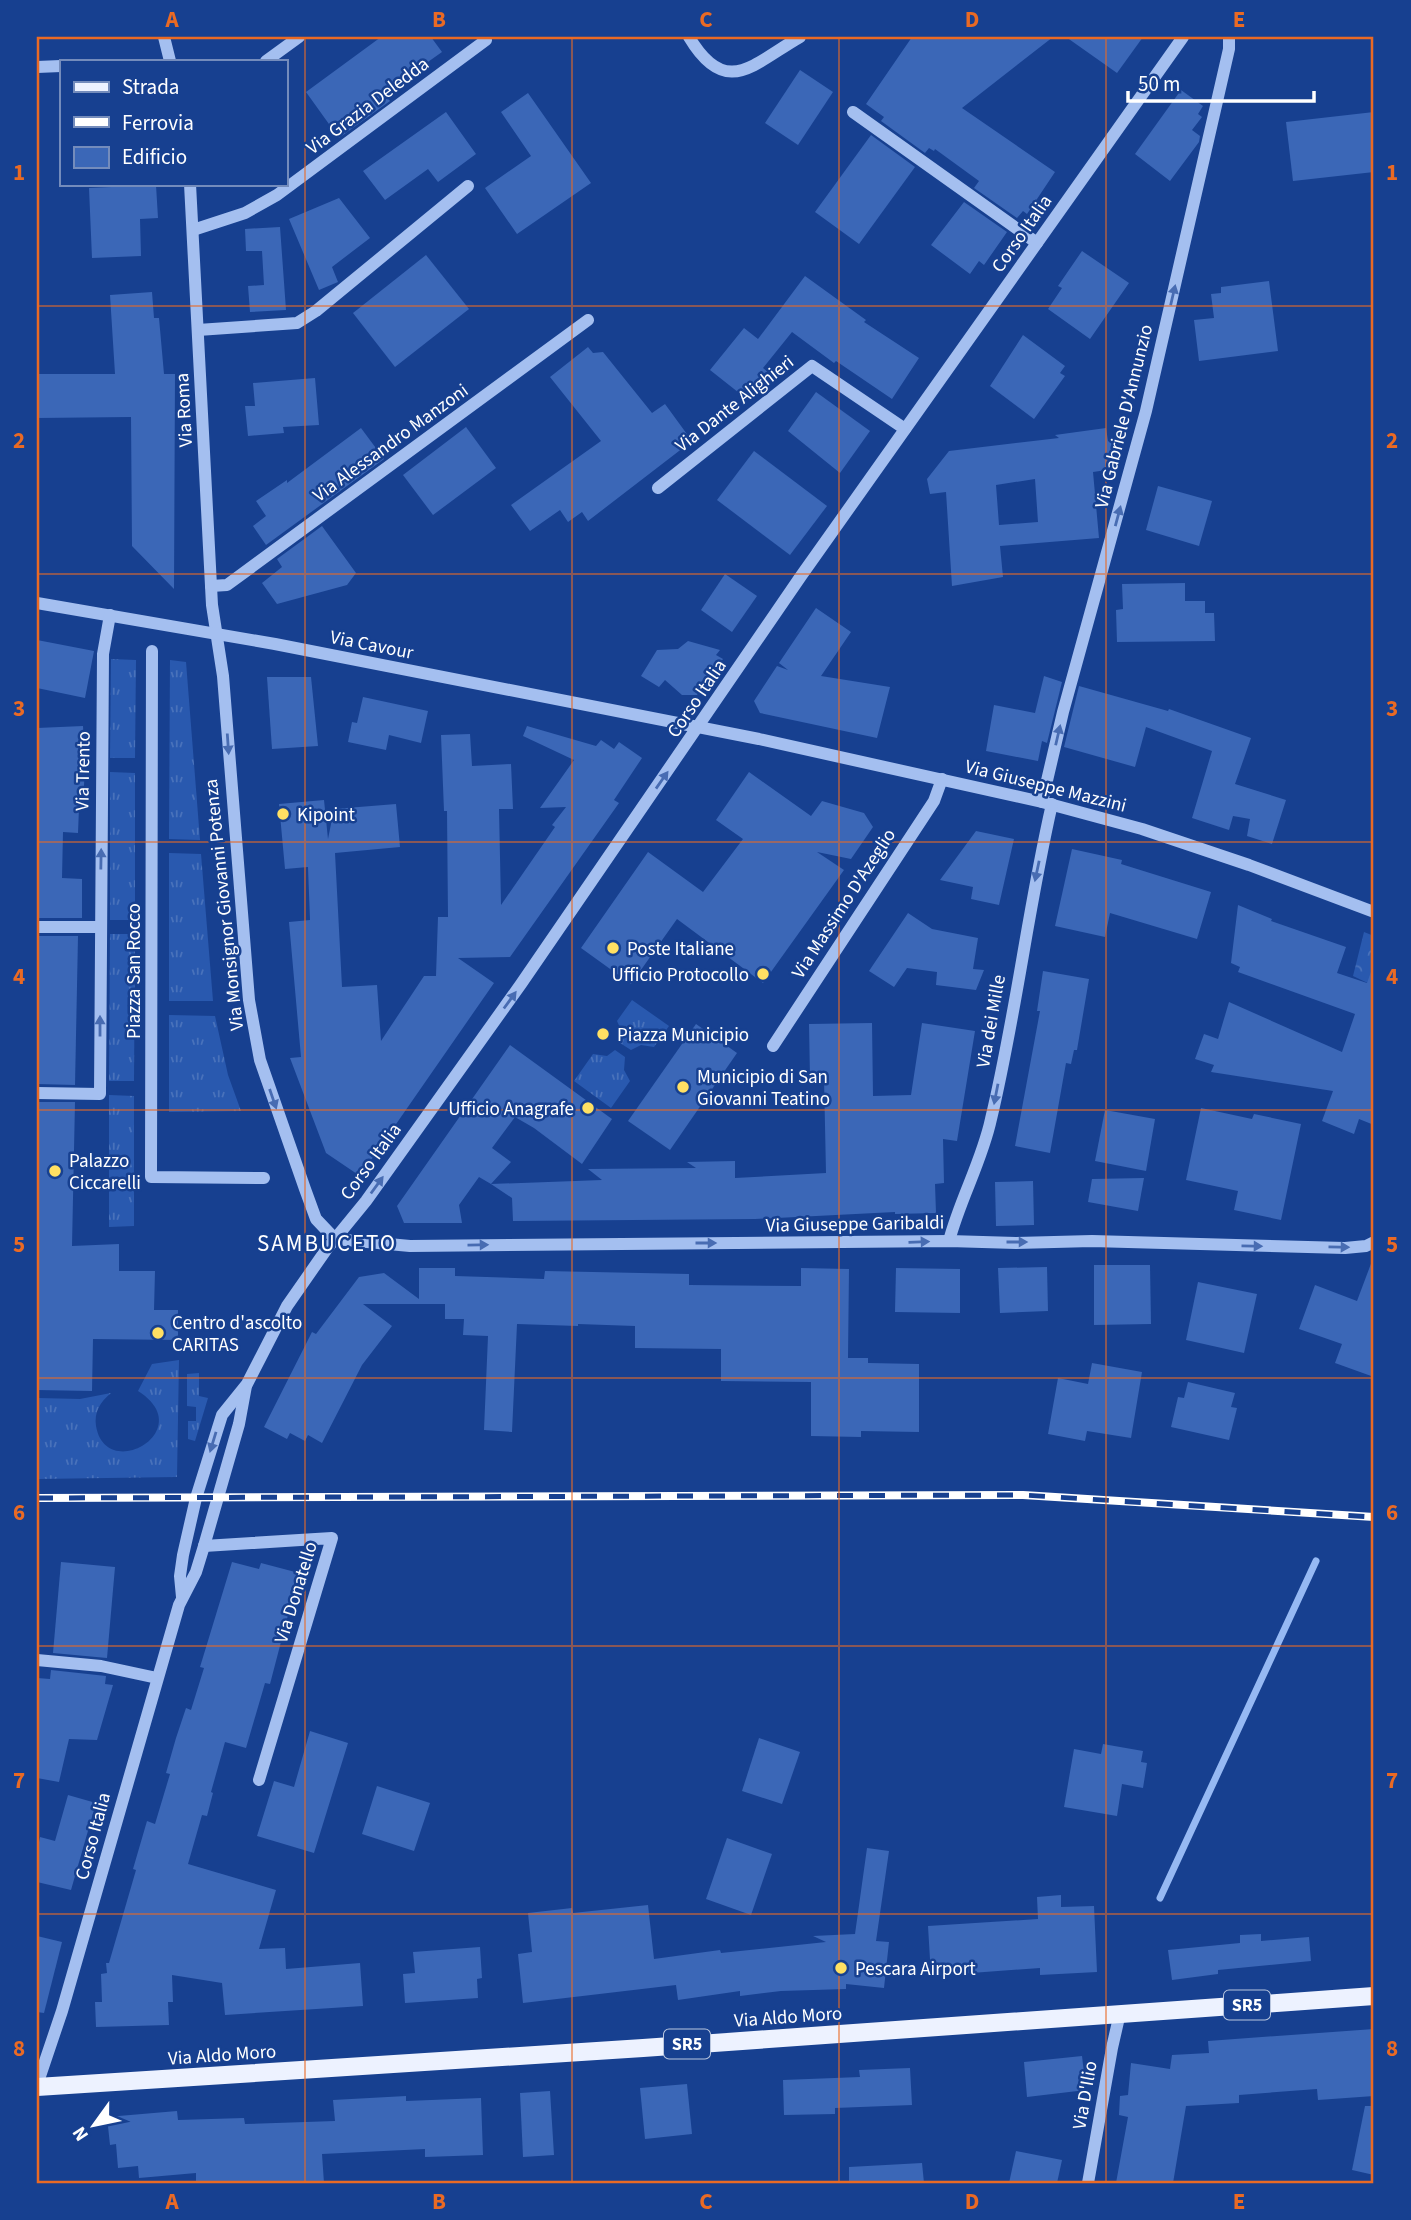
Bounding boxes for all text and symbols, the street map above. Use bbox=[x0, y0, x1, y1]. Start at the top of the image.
text: A bbox=[164, 3, 179, 36]
text: B bbox=[432, 3, 446, 36]
text: C bbox=[699, 3, 713, 36]
text: D bbox=[965, 3, 979, 36]
text: E bbox=[1233, 3, 1245, 36]
street label: Via Grazia Deledda bbox=[301, 51, 435, 161]
legend bbox=[60, 60, 287, 186]
scale bar bbox=[1128, 60, 1313, 104]
text: 50 m bbox=[1138, 69, 1180, 99]
text: Strada bbox=[122, 72, 179, 102]
text: Ferrovia bbox=[122, 108, 194, 138]
text: Edificio bbox=[122, 142, 187, 172]
text: 1 bbox=[13, 156, 25, 189]
text: 1 bbox=[1386, 156, 1398, 189]
street label: Corso Italia bbox=[986, 189, 1059, 278]
one-way arrow bbox=[1168, 284, 1179, 306]
street label: Via Gabriele D'Annunzio bbox=[1089, 322, 1160, 511]
street label: Via Dante Alighieri bbox=[670, 349, 800, 459]
street label: Via Roma bbox=[169, 372, 200, 448]
street label: Via Alessandro Manzoni bbox=[308, 378, 474, 509]
text: 2 bbox=[13, 424, 25, 457]
text: 2 bbox=[1386, 424, 1398, 457]
one-way arrow bbox=[1113, 505, 1124, 527]
street label: Via Cavour bbox=[328, 624, 416, 667]
street label: Corso Italia bbox=[661, 654, 733, 743]
text: 3 bbox=[13, 692, 25, 725]
text: 3 bbox=[1386, 692, 1398, 725]
one-way arrow bbox=[1052, 724, 1063, 746]
street label: Via Trento bbox=[69, 731, 98, 811]
one-way arrow bbox=[223, 733, 234, 755]
street label: Via Giuseppe Mazzini bbox=[962, 753, 1129, 820]
one-way arrow bbox=[655, 771, 669, 789]
street label: Via Monsignor Giovanni Potenza bbox=[198, 778, 251, 1032]
place label: Kipoint bbox=[297, 802, 356, 829]
marker: Kipoint bbox=[275, 806, 291, 822]
street label: Via Massimo D'Azeglio bbox=[786, 824, 903, 984]
one-way arrow bbox=[95, 848, 106, 870]
one-way arrow bbox=[1032, 860, 1043, 882]
street label: Piazza San Rocco bbox=[121, 903, 148, 1039]
place label: Poste Italiane bbox=[627, 936, 734, 963]
marker: Poste Italiane bbox=[605, 940, 621, 956]
text: 4 bbox=[13, 960, 25, 993]
text: 4 bbox=[1386, 960, 1398, 993]
place label: Ufficio Protocollo bbox=[612, 962, 749, 989]
marker: Ufficio Protocollo bbox=[755, 966, 771, 982]
street label: Via dei Mille bbox=[970, 973, 1013, 1070]
one-way arrow bbox=[502, 991, 516, 1009]
one-way arrow bbox=[94, 1014, 106, 1036]
place label: Piazza Municipio bbox=[617, 1022, 749, 1049]
marker: Piazza Municipio bbox=[595, 1026, 611, 1042]
place label: Municipio di San Giovanni Teatino bbox=[697, 1064, 830, 1113]
marker: Municipio di San Giovanni Teatino bbox=[675, 1079, 691, 1095]
one-way arrow bbox=[991, 1083, 1002, 1105]
one-way arrow bbox=[268, 1088, 279, 1109]
place label: Ufficio Anagrafe bbox=[448, 1096, 574, 1123]
marker: Ufficio Anagrafe bbox=[580, 1100, 596, 1116]
street label: Corso Italia bbox=[334, 1118, 408, 1206]
place label: Palazzo Ciccarelli bbox=[69, 1148, 141, 1197]
marker: Palazzo Ciccarelli bbox=[47, 1163, 63, 1179]
one-way arrow bbox=[370, 1176, 384, 1194]
street label: Via Giuseppe Garibaldi bbox=[765, 1209, 945, 1240]
district label: SAMBUCETO bbox=[257, 1227, 397, 1260]
text: 5 bbox=[13, 1228, 25, 1261]
text: 5 bbox=[1386, 1228, 1398, 1261]
one-way arrow bbox=[908, 1236, 930, 1247]
one-way arrow bbox=[1006, 1236, 1028, 1248]
one-way arrow bbox=[695, 1237, 717, 1249]
one-way arrow bbox=[467, 1239, 489, 1251]
one-way arrow bbox=[1241, 1240, 1263, 1251]
one-way arrow bbox=[1328, 1241, 1350, 1253]
place label: Centro d'ascolto CARITAS bbox=[172, 1310, 302, 1359]
marker: Centro d'ascolto CARITAS bbox=[150, 1325, 166, 1341]
one-way arrow bbox=[208, 1431, 218, 1452]
text: 6 bbox=[13, 1496, 25, 1529]
text: 6 bbox=[1386, 1496, 1398, 1529]
street label: Via Donatello bbox=[268, 1538, 325, 1647]
text: 7 bbox=[13, 1764, 25, 1797]
text: 7 bbox=[1386, 1764, 1398, 1797]
street label: Corso Italia bbox=[69, 1790, 118, 1883]
place label: Pescara Airport bbox=[855, 1956, 976, 1983]
marker: Pescara Airport bbox=[833, 1960, 849, 1976]
road number: SR5 bbox=[1224, 1991, 1270, 2020]
street label: Via Aldo Moro bbox=[733, 2000, 843, 2035]
road number: SR5 bbox=[664, 2030, 710, 2058]
text: 8 bbox=[13, 2032, 25, 2065]
text: 8 bbox=[1386, 2032, 1398, 2065]
street label: Via Aldo Moro bbox=[167, 2038, 277, 2073]
street label: Via D'Ilio bbox=[1066, 2059, 1105, 2132]
north arrow bbox=[60, 2090, 130, 2160]
text: N bbox=[66, 2121, 96, 2146]
text: A bbox=[164, 2185, 179, 2218]
text: B bbox=[432, 2185, 446, 2218]
text: C bbox=[699, 2185, 713, 2218]
text: D bbox=[965, 2185, 979, 2218]
text: E bbox=[1233, 2185, 1245, 2218]

